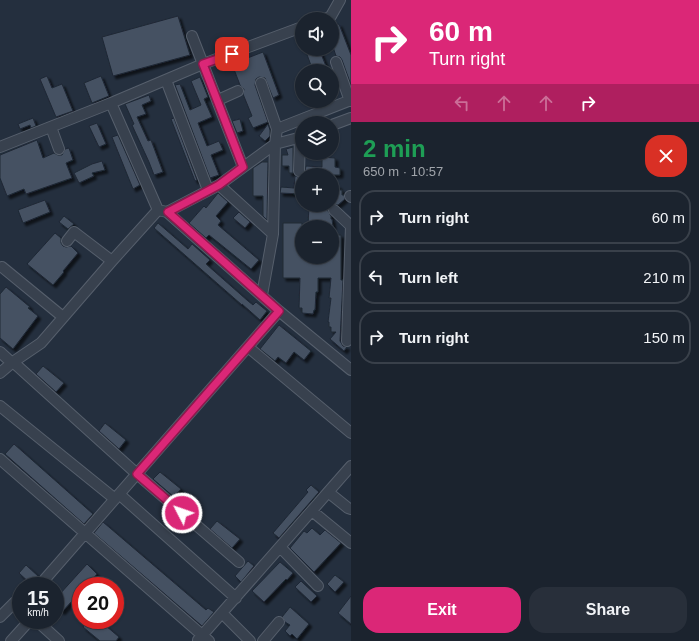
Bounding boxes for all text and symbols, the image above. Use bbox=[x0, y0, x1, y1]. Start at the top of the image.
map controls bbox=[295, 12, 339, 264]
button: sound bbox=[295, 12, 339, 56]
icon: right bbox=[363, 16, 415, 68]
text: 60 m bbox=[429, 16, 493, 47]
pin bbox=[215, 37, 249, 71]
icon: arrive bbox=[221, 43, 243, 65]
text: Turn right bbox=[429, 49, 505, 69]
button: search bbox=[295, 64, 339, 108]
icon: left bbox=[451, 92, 473, 114]
icon: ahead bbox=[493, 92, 515, 114]
icon: ahead bbox=[535, 92, 557, 114]
icon: right bbox=[577, 92, 599, 114]
button: layers bbox=[295, 116, 339, 160]
text: 2 min bbox=[363, 135, 426, 162]
button: close bbox=[645, 135, 687, 177]
text: 650 m · 10:57 bbox=[363, 164, 443, 179]
button: + bbox=[295, 168, 339, 212]
icon: right bbox=[365, 206, 387, 228]
text: Turn right bbox=[399, 209, 469, 226]
text: 60 m bbox=[652, 209, 685, 226]
button: − bbox=[295, 220, 339, 264]
icon: left bbox=[365, 266, 387, 288]
text: Turn left bbox=[399, 269, 458, 286]
text: 210 m bbox=[643, 269, 685, 286]
icon: right bbox=[365, 326, 387, 348]
text: Turn right bbox=[399, 329, 469, 346]
text: 150 m bbox=[643, 329, 685, 346]
position arrow bbox=[161, 492, 203, 534]
speed limit sign: 20 bbox=[72, 577, 124, 629]
text: 15 bbox=[27, 587, 49, 609]
button: Exit bbox=[363, 587, 521, 633]
button: Share bbox=[529, 587, 687, 633]
text: km/h bbox=[27, 607, 49, 618]

